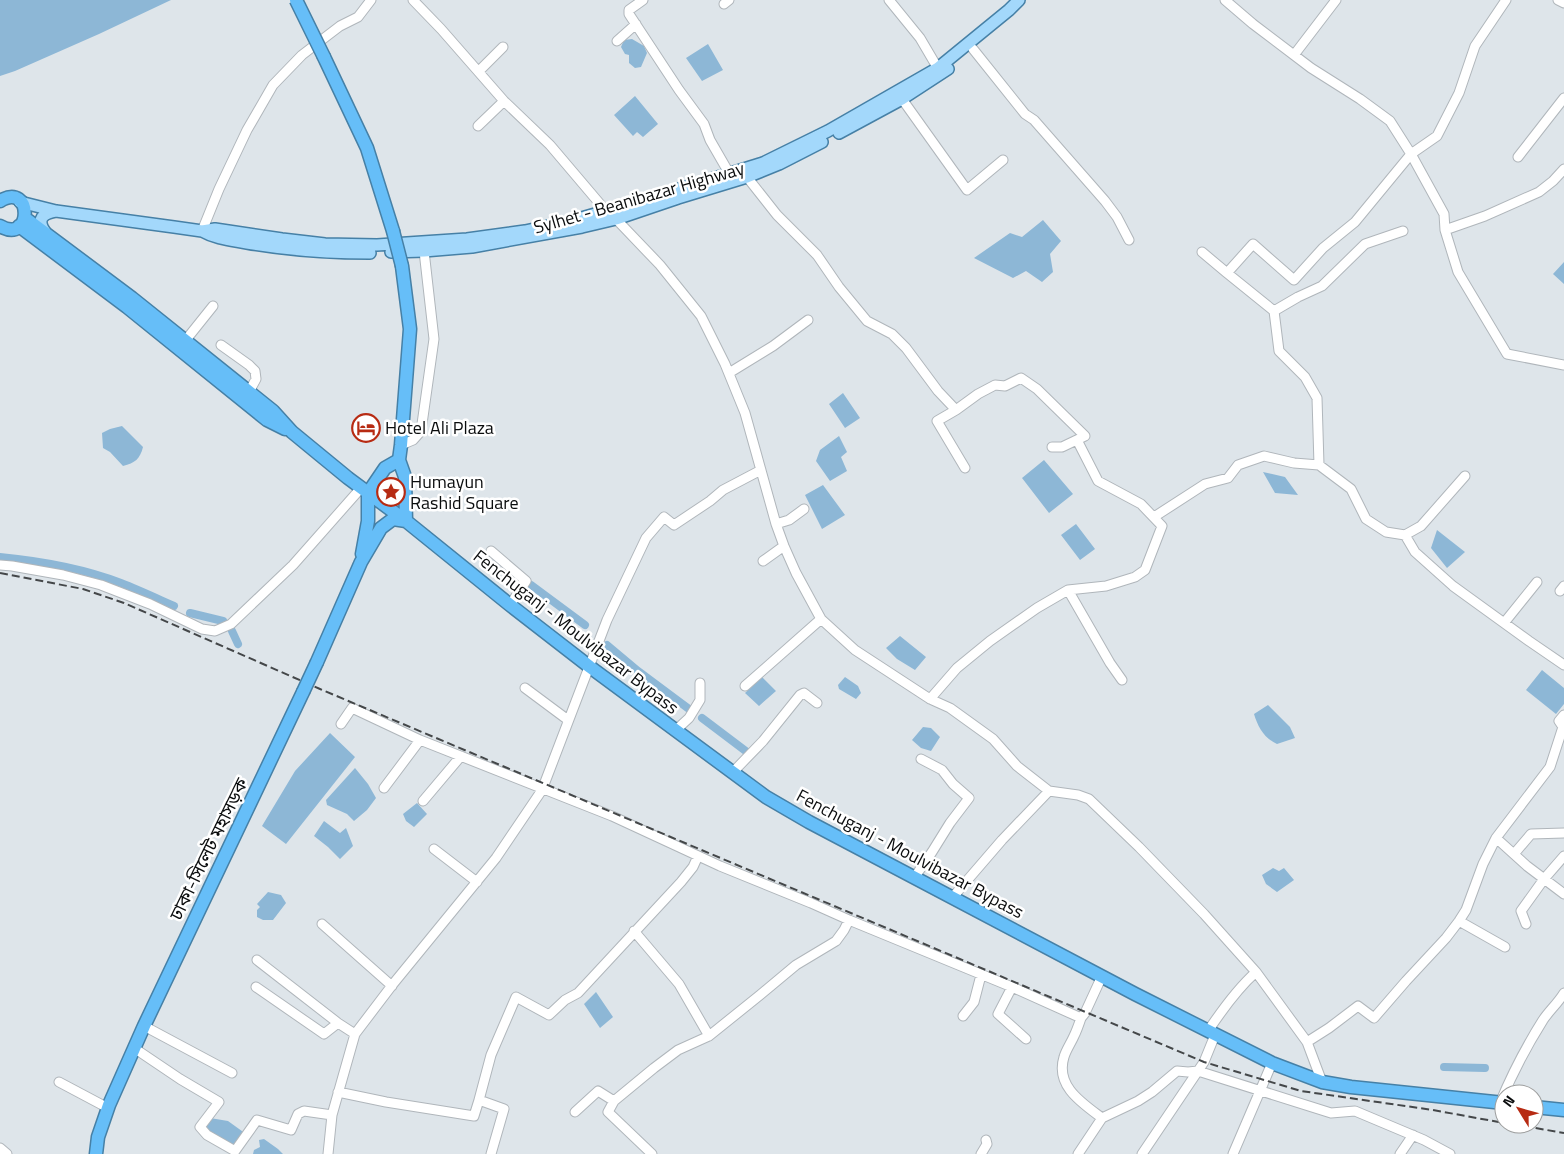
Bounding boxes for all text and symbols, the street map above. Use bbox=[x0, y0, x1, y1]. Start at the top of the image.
street label: Sylhet - Beanibazar Highway bbox=[530, 154, 748, 241]
hotel icon: Hotel Ali Plaza bbox=[351, 413, 381, 443]
place label: Hotel Ali Plaza bbox=[385, 414, 494, 441]
place label: Humayun Rashid Square bbox=[410, 468, 519, 516]
place icon: Humayun Rashid Square bbox=[376, 477, 406, 507]
street label: Fenchuganj - Moulvibazar Bypass bbox=[468, 543, 685, 721]
street label: ঢাকা-সিলেট মহাসড়ক bbox=[162, 773, 255, 925]
street label: Fenchuganj - Moulvibazar Bypass bbox=[792, 782, 1029, 925]
north arrow bbox=[1494, 1084, 1544, 1134]
text: N bbox=[1497, 1091, 1520, 1111]

